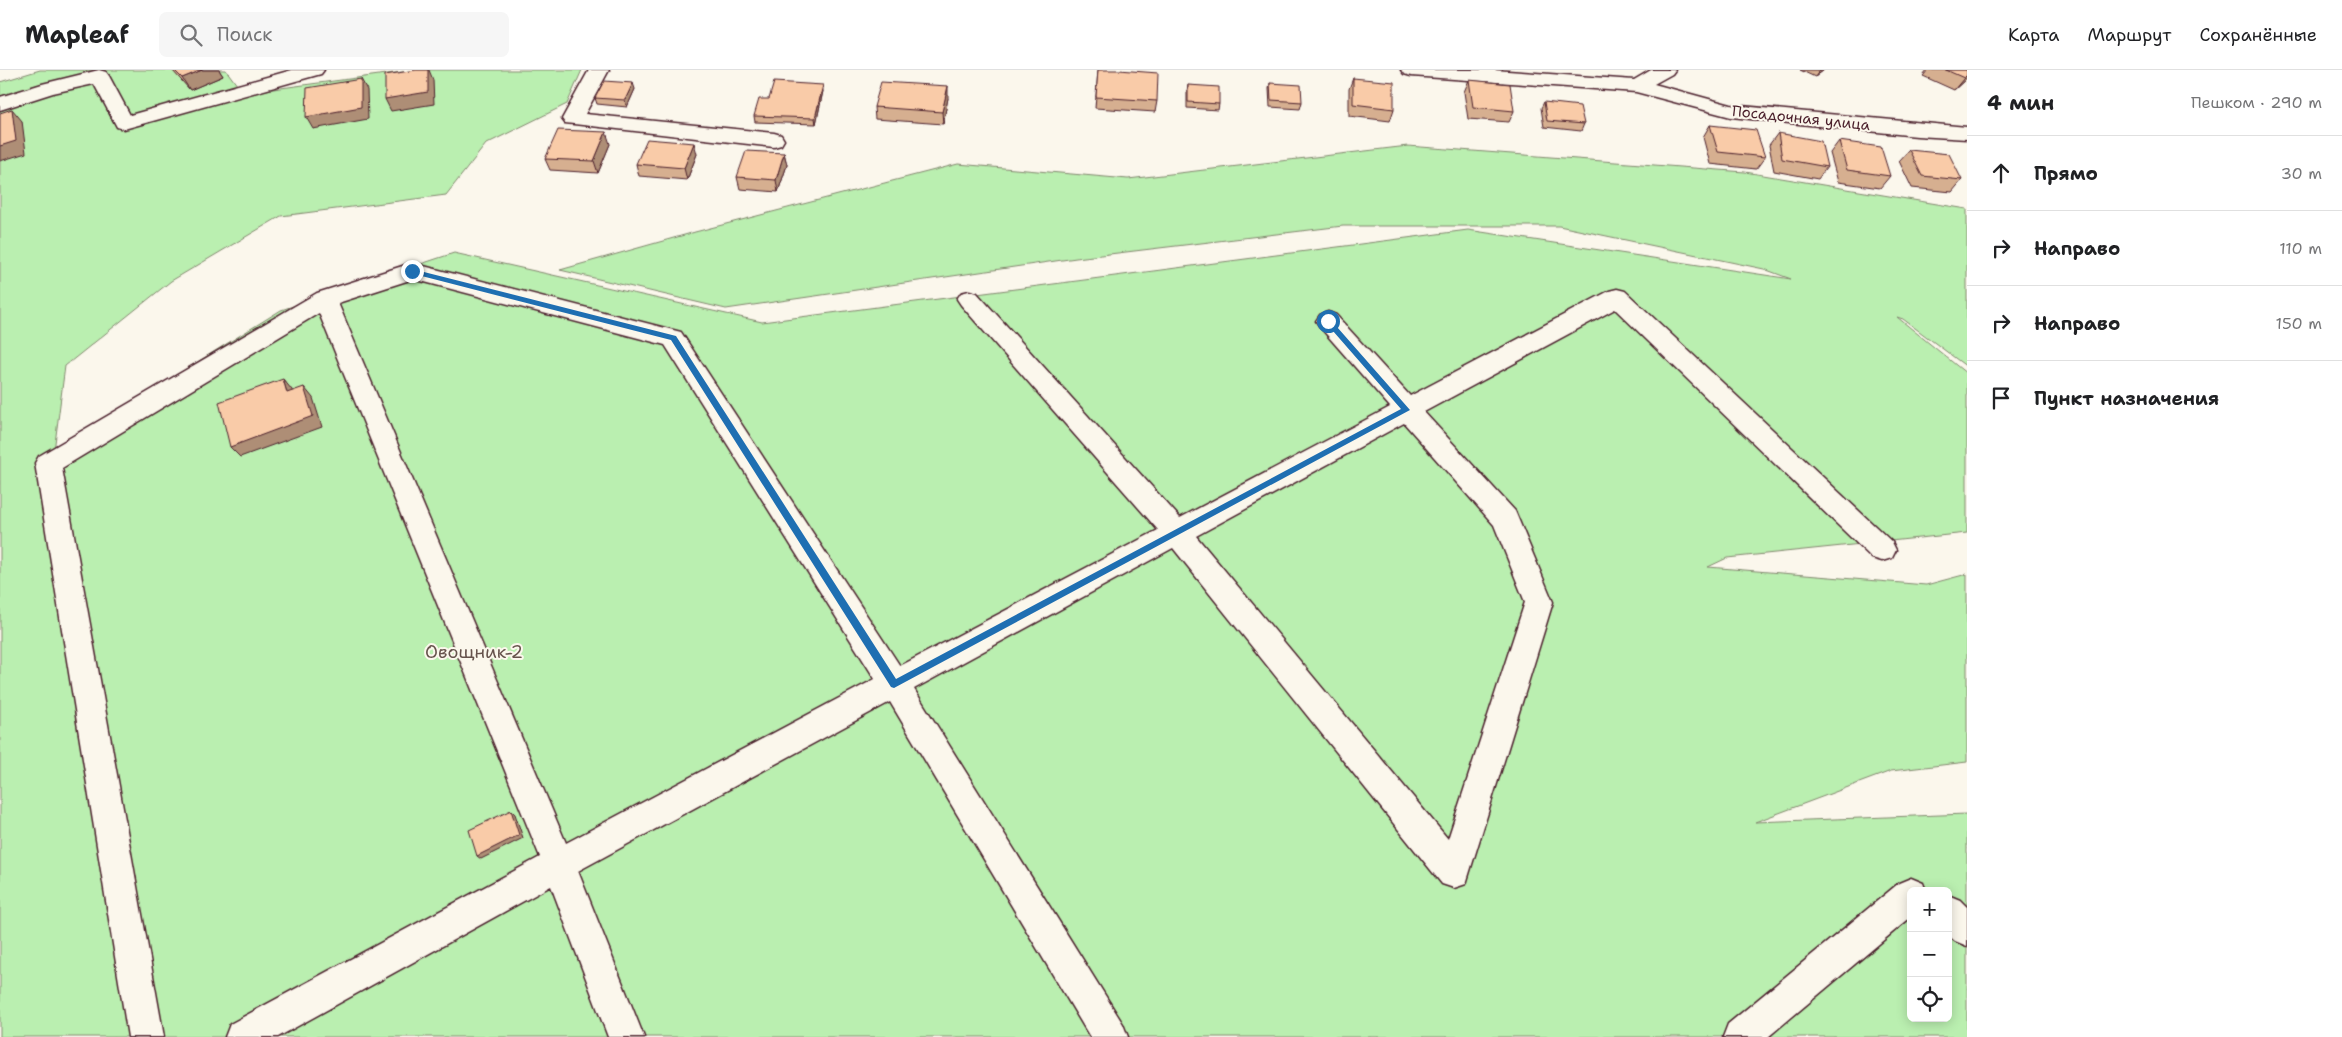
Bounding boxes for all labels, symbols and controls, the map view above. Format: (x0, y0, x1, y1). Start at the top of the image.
search box (159, 12, 509, 57)
text: Mapleaf (25, 19, 129, 51)
icon: search (177, 21, 205, 49)
text: Поиск (217, 22, 272, 47)
text: Карта (2008, 23, 2059, 47)
text: Маршрут (2087, 23, 2171, 47)
text: Сохранённые (2199, 23, 2317, 47)
text: 4 мин (1987, 89, 2054, 117)
text: Пешком · 290 m (2191, 92, 2322, 113)
street label: Посадочная улица (1731, 101, 1872, 135)
icon: ahead (1987, 159, 2015, 187)
text: Прямо (2034, 161, 2098, 186)
text: 30 m (2281, 163, 2322, 184)
icon: right (1987, 234, 2015, 262)
text: Направо (2034, 236, 2120, 261)
text: 110 m (2279, 238, 2322, 259)
route end (401, 260, 424, 283)
icon: right (1987, 309, 2015, 337)
route start (1317, 310, 1340, 333)
text: Направо (2034, 311, 2120, 336)
text: 150 m (2275, 313, 2322, 334)
icon: arrive (1987, 384, 2015, 412)
text: Пункт назначения (2034, 386, 2219, 411)
park label: Овощник-2 (425, 640, 523, 664)
map controls (1907, 887, 1952, 1022)
button: + (1907, 887, 1952, 932)
button: − (1907, 932, 1952, 977)
button: locate (1907, 977, 1952, 1022)

